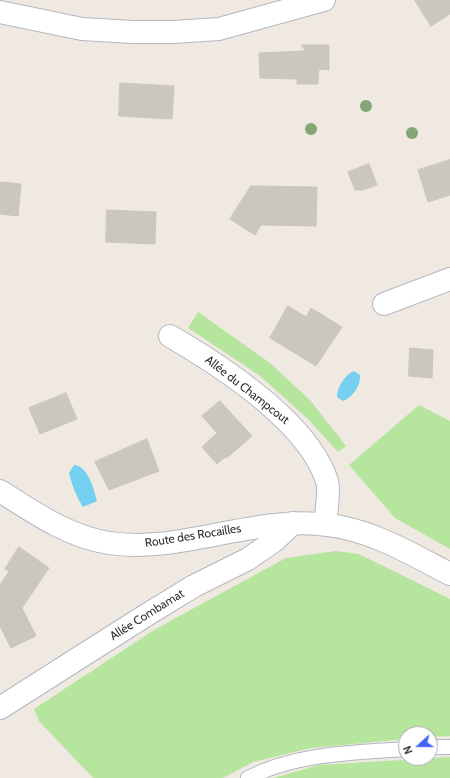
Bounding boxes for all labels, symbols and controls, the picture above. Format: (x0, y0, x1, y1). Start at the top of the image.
street label: Allée du Champcout (202, 353, 292, 427)
street label: Route des Rocailles (144, 521, 242, 551)
street label: Allée Combamat (107, 586, 187, 644)
north arrow (398, 726, 438, 766)
text: N (400, 744, 416, 756)

